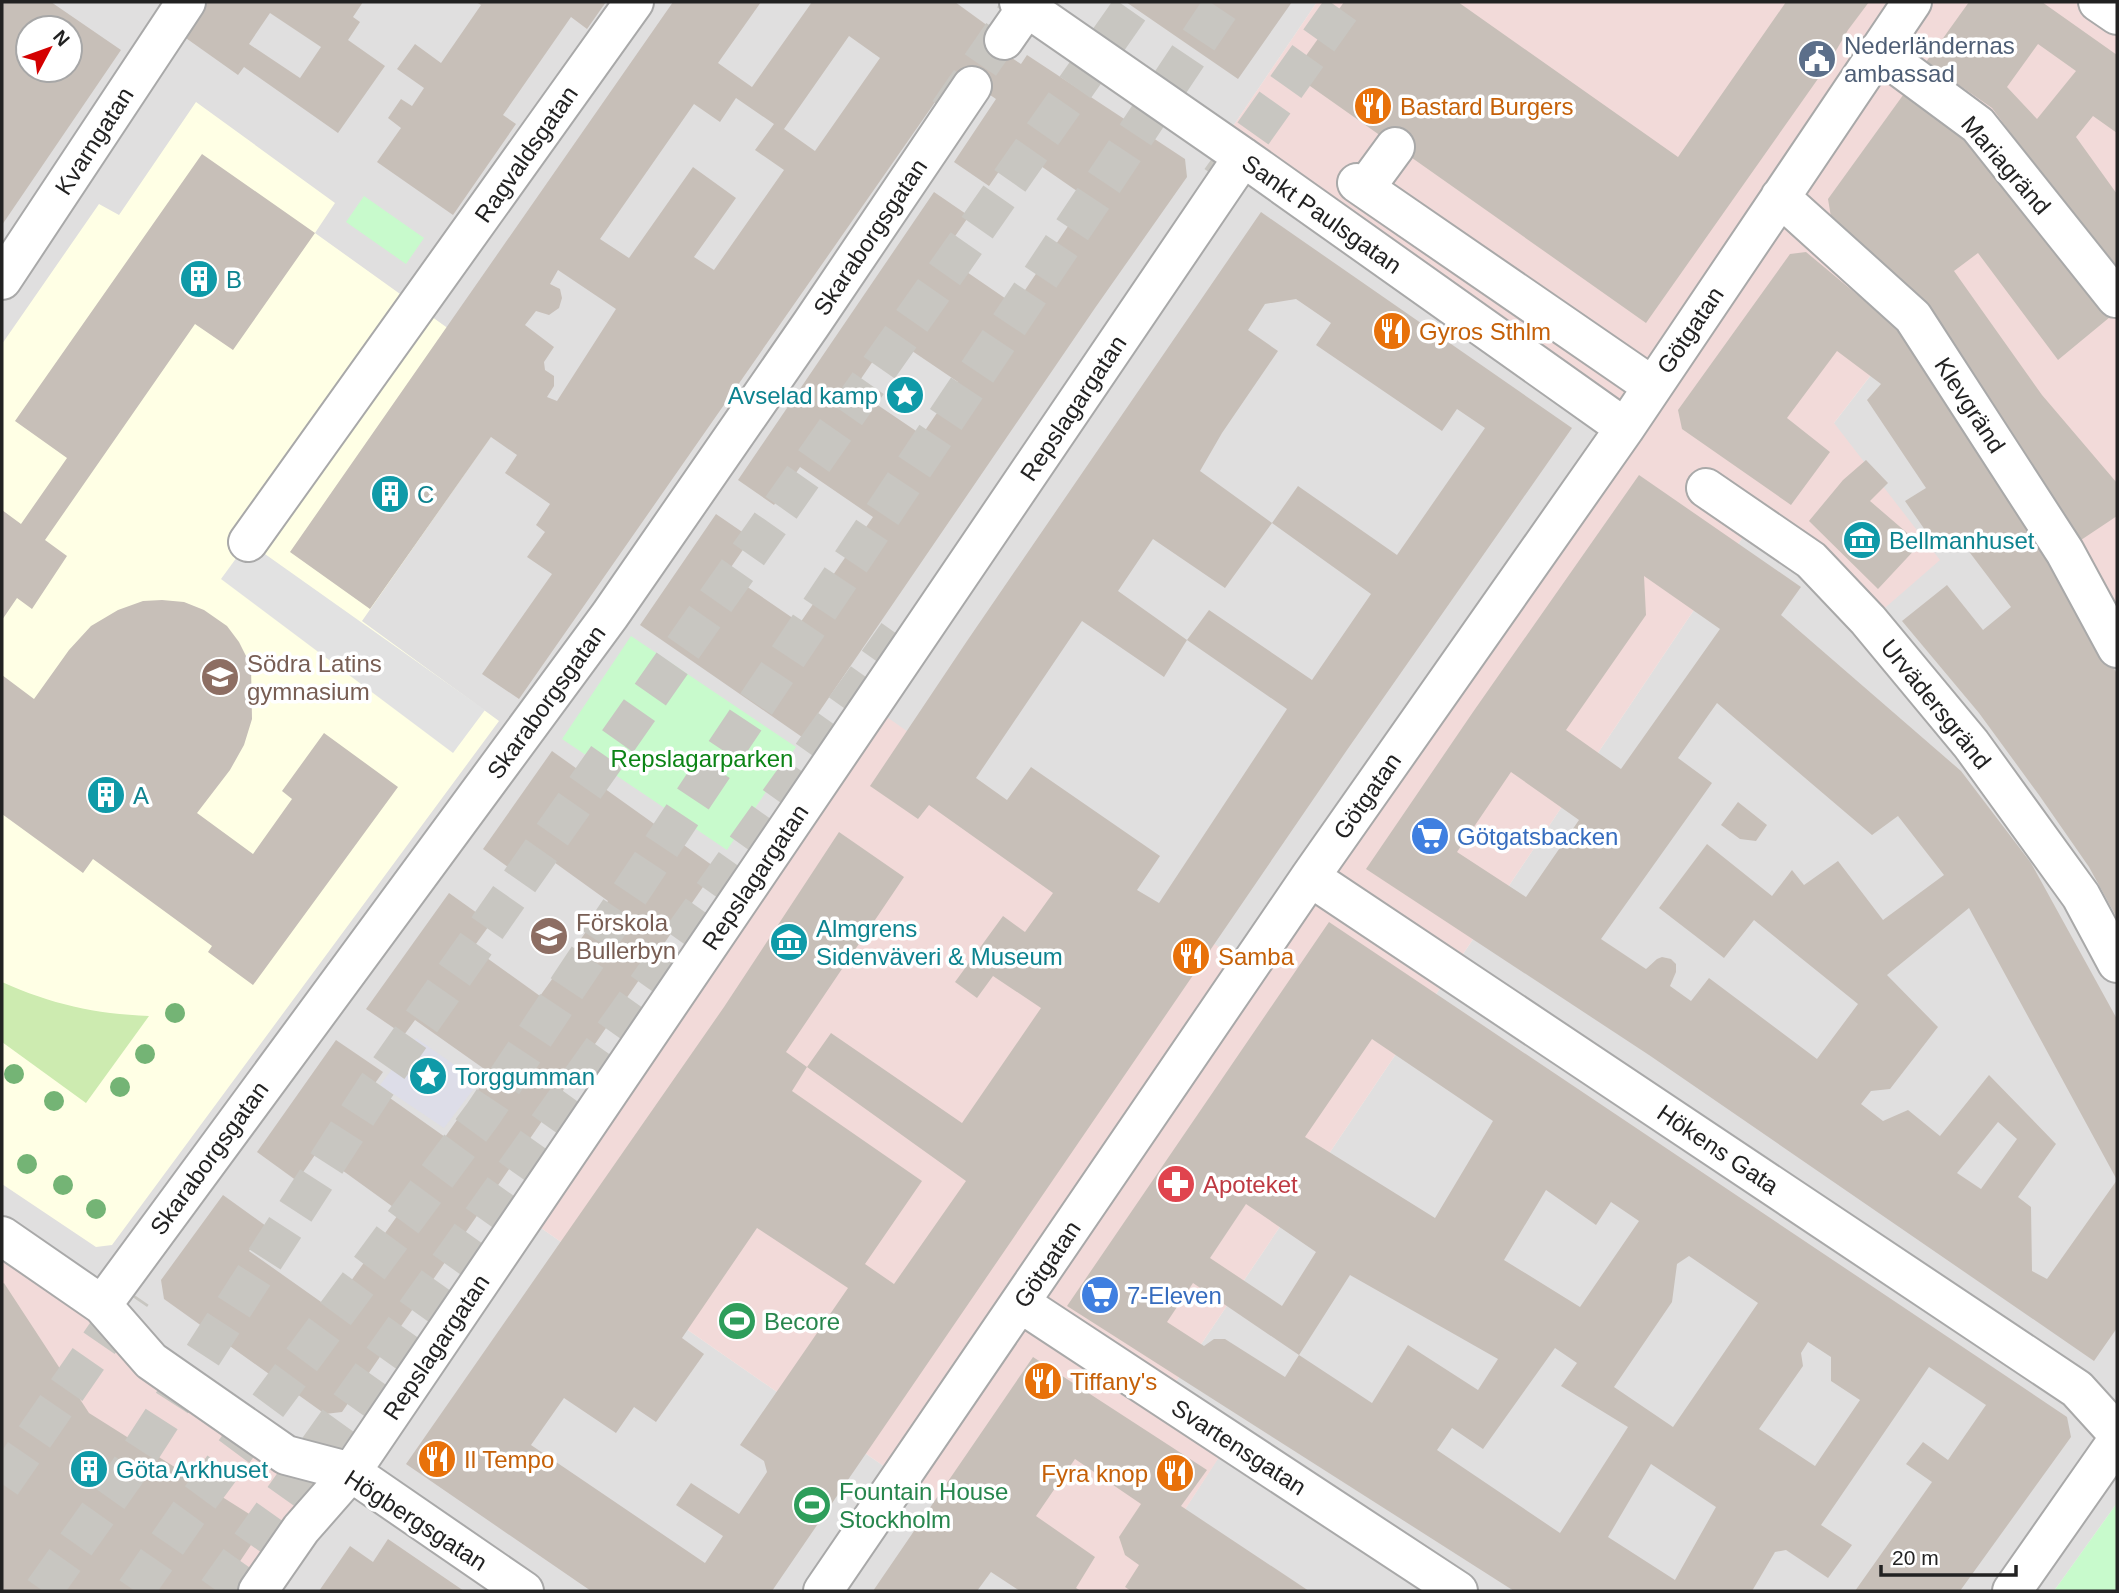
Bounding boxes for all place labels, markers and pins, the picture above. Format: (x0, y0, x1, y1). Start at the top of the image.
place label: Nederländernas ambassad (1844, 32, 2015, 87)
public building icon: Nederländernas ambassad (1796, 38, 1838, 80)
restaurant icon: Bastard Burgers (1352, 85, 1394, 127)
place label: Bastard Burgers (1400, 93, 1573, 120)
building icon: B (178, 258, 220, 300)
place label: B (226, 266, 242, 293)
restaurant icon: Gyros Sthlm (1371, 310, 1413, 352)
place label: Gyros Sthlm (1419, 318, 1551, 345)
place icon: Avselad kamp (884, 374, 926, 416)
place label: Avselad kamp (728, 382, 878, 409)
building icon: C (369, 473, 411, 515)
place label: C (417, 481, 434, 508)
museum icon: Bellmanhuset (1841, 519, 1883, 561)
place label: Bellmanhuset (1889, 527, 2035, 554)
place label: Södra Latins gymnasium (247, 650, 382, 705)
school or university icon: Södra Latins gymnasium (199, 656, 241, 698)
building icon: A (85, 774, 127, 816)
place label: A (133, 782, 149, 809)
supermarket icon: Götgatsbacken (1409, 815, 1451, 857)
place label: Götgatsbacken (1457, 823, 1618, 850)
place label: Förskola Bullerbyn (576, 909, 676, 964)
school or university icon: Förskola Bullerbyn (528, 915, 570, 957)
place label: Almgrens Sidenväveri & Museum (816, 915, 1063, 970)
museum icon: Almgrens Sidenväveri & Museum (768, 921, 810, 963)
restaurant icon: Samba (1170, 935, 1212, 977)
place label: Samba (1218, 943, 1295, 970)
place icon: Torggumman (407, 1055, 449, 1097)
place label: Torggumman (455, 1063, 595, 1090)
pharmacy icon: Apoteket (1155, 1163, 1197, 1205)
place label: Apoteket (1203, 1171, 1298, 1198)
supermarket icon: 7-Eleven (1079, 1274, 1121, 1316)
place label: 7-Eleven (1127, 1282, 1222, 1309)
sports icon: Becore (716, 1300, 758, 1342)
place label: Becore (764, 1308, 840, 1335)
restaurant icon: Tiffany's (1022, 1360, 1064, 1402)
place label: Tiffany's (1070, 1368, 1157, 1395)
restaurant icon: Il Tempo (416, 1438, 458, 1480)
place label: Il Tempo (464, 1446, 554, 1473)
building icon: Göta Arkhuset (68, 1448, 110, 1490)
restaurant icon: Fyra knop (1154, 1452, 1196, 1494)
place label: Göta Arkhuset (116, 1456, 268, 1483)
place label: Fyra knop (1041, 1460, 1148, 1487)
place label: Fountain House Stockholm (839, 1478, 1008, 1533)
sports icon: Fountain House Stockholm (791, 1484, 833, 1526)

